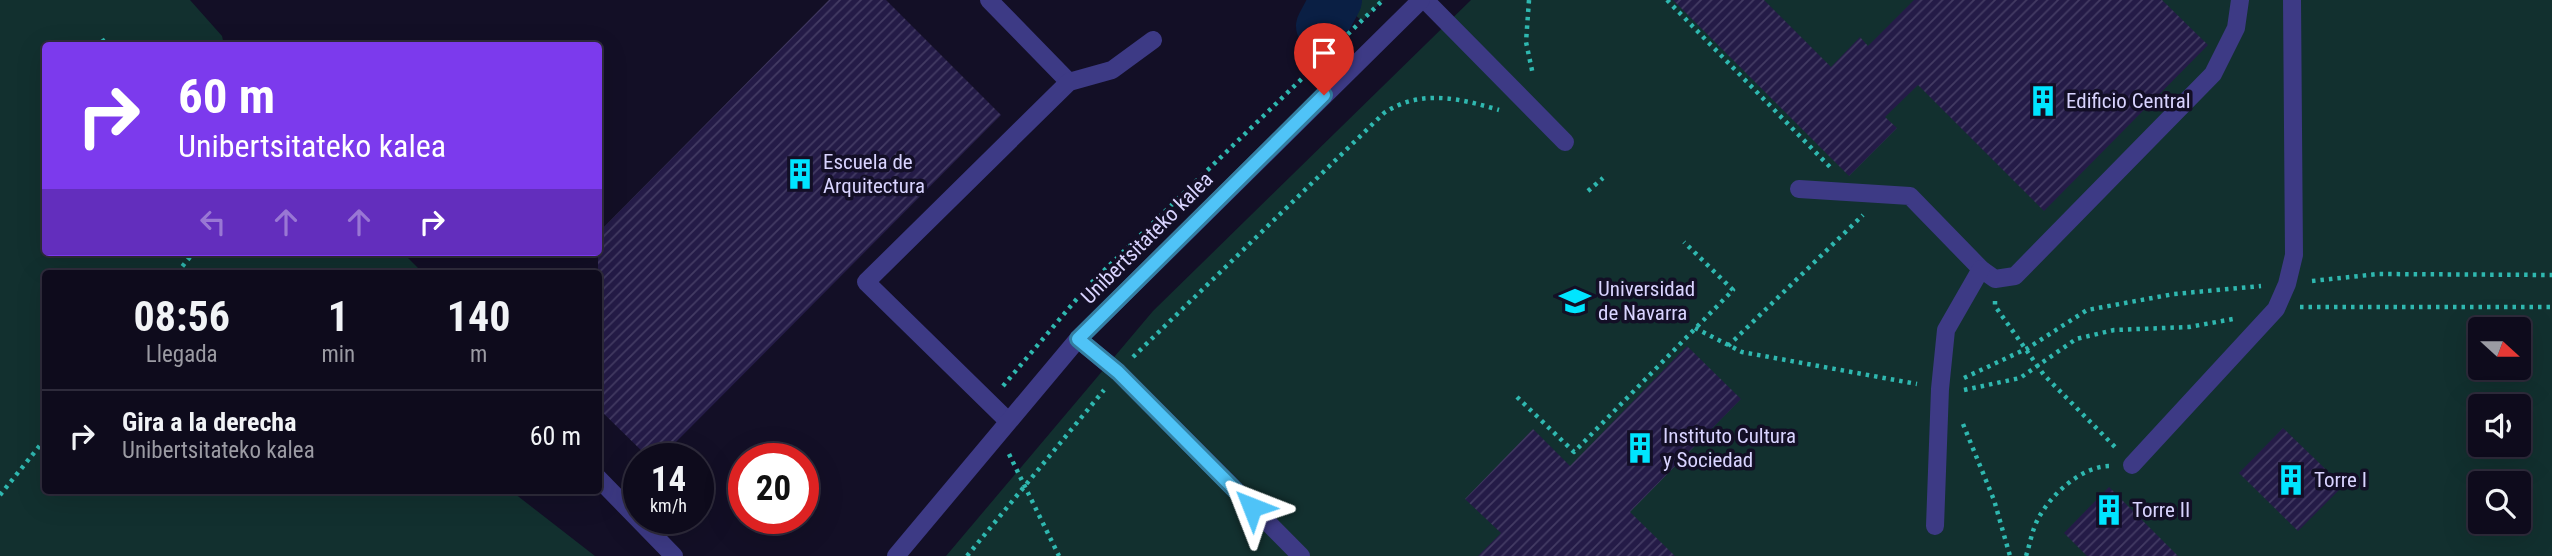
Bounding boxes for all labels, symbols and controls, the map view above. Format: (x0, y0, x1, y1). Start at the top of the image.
pin (1294, 23, 1354, 95)
icon: arrive (1305, 34, 1343, 72)
text: 60 m (178, 68, 275, 125)
icon: right (63, 70, 154, 161)
building icon: Edificio Central (2026, 84, 2060, 118)
place label: Edificio Central (2066, 89, 2191, 113)
text: Unibertsitateko kalea (178, 127, 446, 165)
place label: Escuela de Arquitectura (823, 150, 925, 198)
building icon: Escuela de Arquitectura (783, 157, 817, 191)
street label: Unibertsitateko kalea (1076, 167, 1218, 309)
icon: left (194, 203, 232, 241)
icon: ahead (267, 203, 305, 241)
icon: ahead (340, 203, 378, 241)
icon: right (413, 203, 451, 241)
place label: Universidad de Navarra (1598, 277, 1695, 325)
school or university icon: Universidad de Navarra (1558, 284, 1592, 318)
text: 08:56 (134, 292, 230, 341)
text: 1 (328, 292, 349, 341)
text: 140 (447, 292, 510, 341)
north arrow (2468, 317, 2530, 380)
map controls (2468, 317, 2531, 534)
text: Llegada (146, 341, 218, 368)
text: min (321, 341, 355, 368)
text: m (470, 341, 487, 368)
button: sound (2468, 394, 2531, 457)
text: Gira a la derecha (122, 407, 296, 437)
icon: right (63, 417, 101, 455)
text: 60 m (530, 421, 581, 451)
place label: Instituto Cultura y Sociedad (1663, 424, 1796, 472)
building icon: Instituto Cultura y Sociedad (1623, 431, 1657, 465)
text: Unibertsitateko kalea (122, 437, 315, 464)
speed limit sign: 20 (728, 443, 819, 534)
text: 14 (651, 459, 686, 500)
building icon: Torre I (2274, 463, 2308, 497)
place label: Torre I (2314, 468, 2367, 492)
position arrow (1215, 470, 1289, 544)
button: search (2468, 471, 2531, 534)
building icon: Torre II (2092, 493, 2126, 527)
text: km/h (650, 495, 687, 516)
place label: Torre II (2132, 498, 2190, 522)

